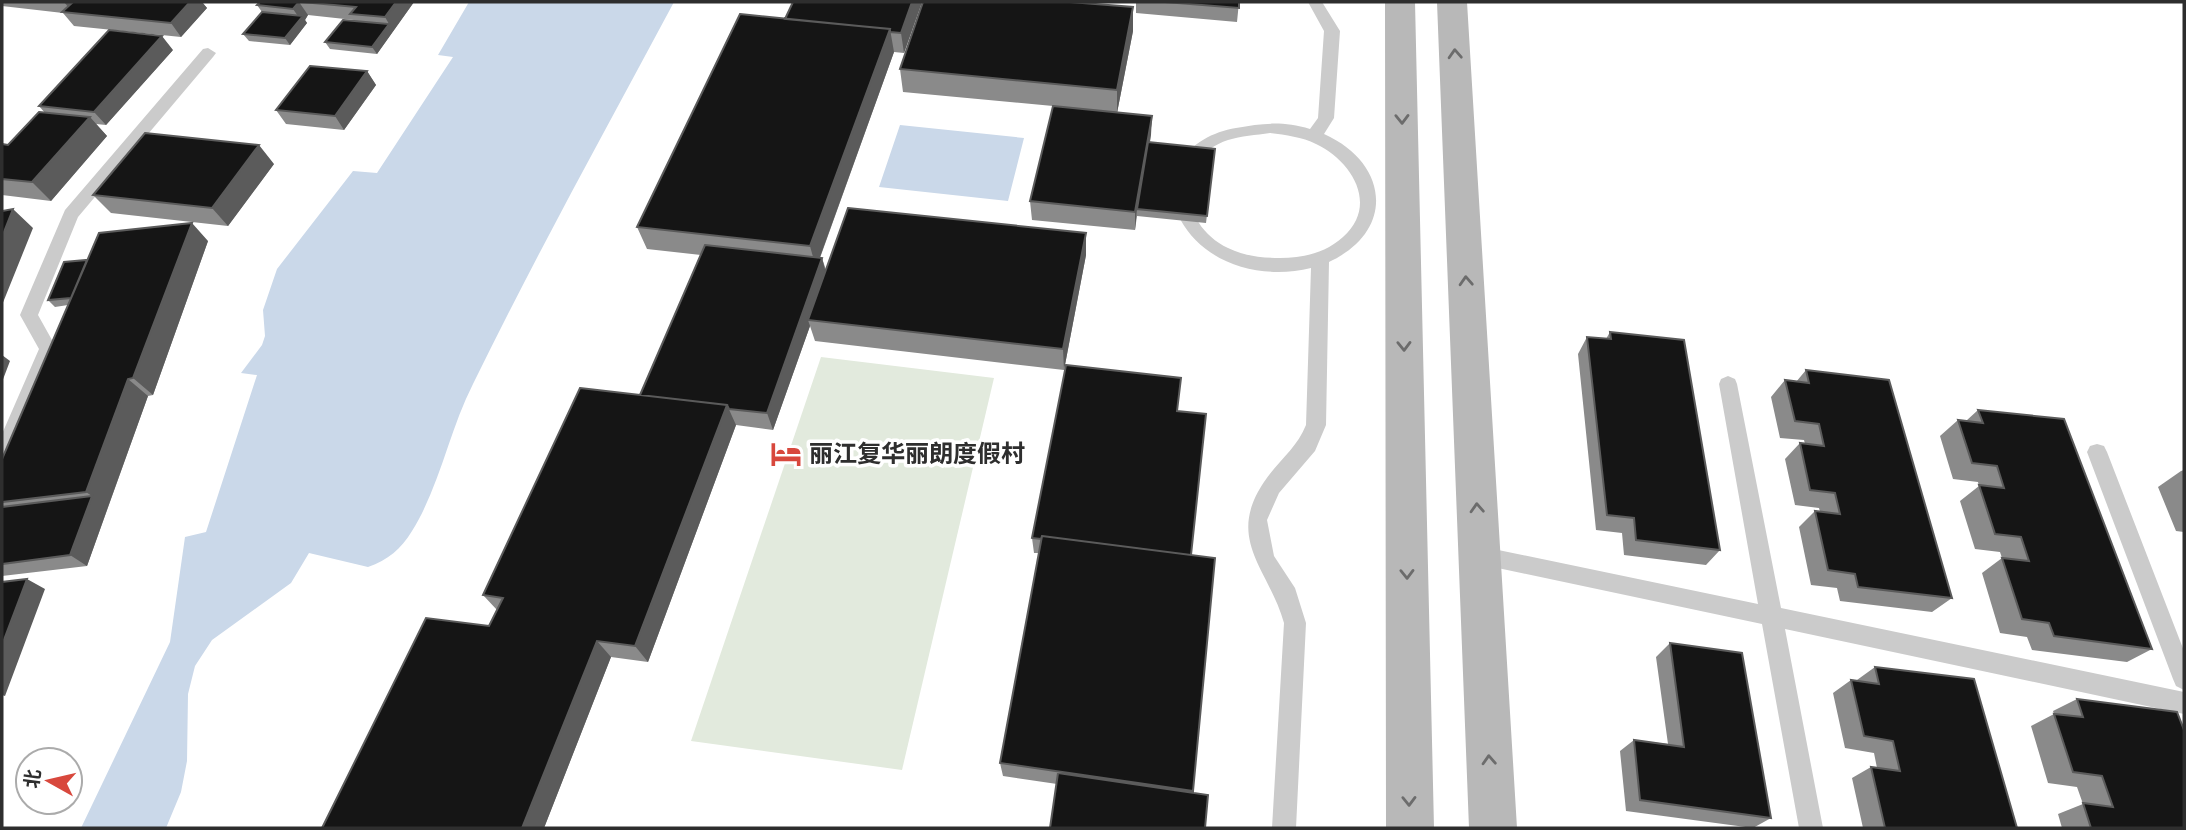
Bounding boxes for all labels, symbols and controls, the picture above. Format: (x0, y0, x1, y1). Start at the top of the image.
one-way arrow (1448, 48, 1463, 59)
one-way arrow (1394, 114, 1410, 125)
one-way arrow (1459, 275, 1474, 286)
one-way arrow (1396, 342, 1412, 352)
hotel icon: 丽江复华丽朗度假村 (769, 437, 803, 471)
place label: 丽江复华丽朗度假村 (809, 440, 1025, 468)
one-way arrow (1470, 503, 1485, 514)
one-way arrow (1399, 569, 1415, 580)
north arrow (14, 746, 84, 816)
one-way arrow (1482, 754, 1497, 765)
text: 北 (20, 768, 45, 790)
one-way arrow (1402, 796, 1417, 807)

